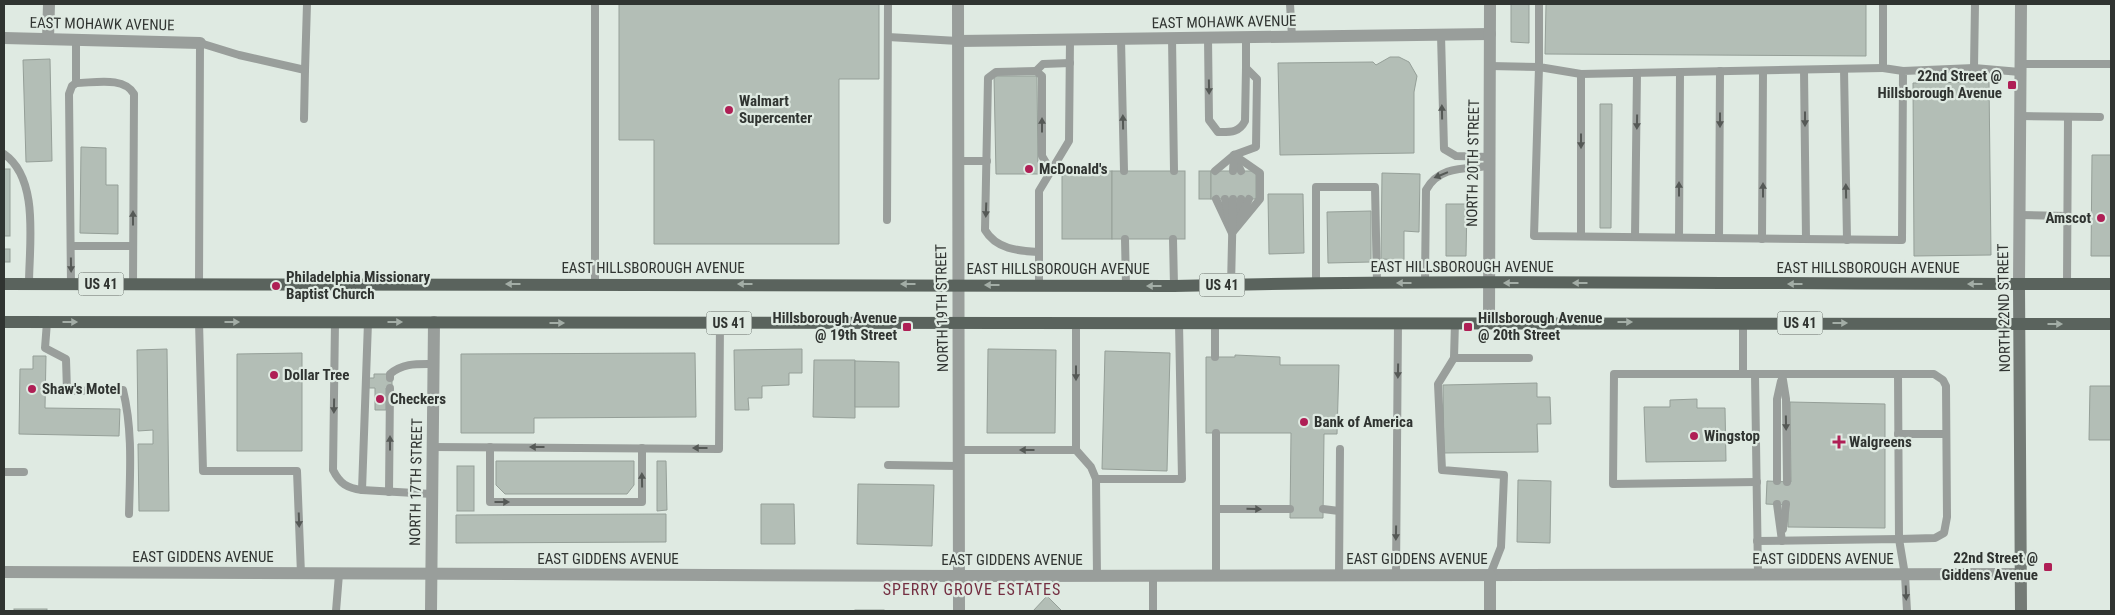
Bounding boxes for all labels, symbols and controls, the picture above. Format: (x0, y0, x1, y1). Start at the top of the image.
street label: EAST MOHAWK AVENUE (1151, 12, 1297, 32)
street label: EAST MOHAWK AVENUE (29, 14, 175, 34)
place label: 22nd Street @ Hillsborough Avenue (1877, 67, 2002, 102)
one-way arrow (1205, 79, 1213, 95)
marker: 22nd Street @ Hillsborough Avenue (2006, 79, 2018, 91)
place label: Walmart Supercenter (739, 92, 812, 127)
street label: NORTH 20TH STREET (1463, 99, 1483, 227)
marker: Walmart Supercenter (723, 104, 735, 116)
one-way arrow (1438, 104, 1446, 120)
one-way arrow (1801, 111, 1809, 127)
one-way arrow (1716, 112, 1724, 128)
one-way arrow (1119, 114, 1127, 130)
one-way arrow (1633, 114, 1641, 130)
one-way arrow (1038, 117, 1046, 133)
one-way arrow (1577, 133, 1585, 149)
place label: McDonald's (1039, 160, 1108, 178)
marker: McDonald's (1023, 163, 1035, 175)
one-way arrow (1434, 171, 1448, 179)
one-way arrow (1675, 180, 1683, 196)
one-way arrow (1759, 182, 1767, 198)
one-way arrow (1842, 183, 1850, 199)
one-way arrow (982, 202, 990, 218)
one-way arrow (129, 209, 137, 225)
place label: Amscot (2045, 209, 2091, 227)
marker: Amscot (2095, 212, 2107, 224)
street label: NORTH 22ND STREET (1994, 243, 2014, 373)
street label: NORTH 19TH STREET (932, 244, 952, 372)
one-way arrow (67, 257, 75, 273)
street label: EAST HILLSBOROUGH AVENUE (1370, 258, 1554, 276)
street label: EAST HILLSBOROUGH AVENUE (561, 259, 745, 277)
street label: EAST HILLSBOROUGH AVENUE (1776, 259, 1960, 277)
street label: EAST HILLSBOROUGH AVENUE (966, 260, 1150, 278)
place label: Philadelphia Missionary Baptist Church (286, 268, 431, 303)
road number: US 41 (78, 272, 124, 296)
road number: US 41 (1200, 274, 1244, 296)
one-way arrow (1396, 279, 1412, 287)
one-way arrow (1502, 279, 1518, 287)
one-way arrow (1572, 279, 1588, 287)
marker: Philadelphia Missionary Baptist Church (270, 280, 282, 292)
one-way arrow (505, 280, 521, 288)
one-way arrow (737, 280, 753, 288)
one-way arrow (900, 280, 916, 288)
one-way arrow (1787, 280, 1803, 288)
one-way arrow (1967, 280, 1983, 288)
one-way arrow (984, 281, 1000, 289)
one-way arrow (1146, 282, 1162, 290)
place label: Hillsborough Avenue @ 19th Street (772, 309, 897, 344)
place label: Hillsborough Avenue @ 20th Street (1478, 309, 1603, 344)
road number: US 41 (706, 312, 752, 334)
road number: US 41 (1778, 312, 1822, 334)
one-way arrow (62, 318, 78, 326)
one-way arrow (225, 318, 241, 326)
one-way arrow (387, 318, 403, 326)
one-way arrow (1618, 318, 1634, 326)
one-way arrow (550, 319, 566, 327)
one-way arrow (1833, 319, 1849, 327)
one-way arrow (2048, 320, 2064, 328)
marker: Hillsborough Avenue @ 19th Street (901, 321, 913, 333)
marker: Hillsborough Avenue @ 20th Street (1462, 321, 1474, 333)
one-way arrow (1394, 363, 1402, 379)
one-way arrow (1072, 365, 1080, 381)
place label: Dollar Tree (284, 366, 349, 384)
marker: Dollar Tree (268, 369, 280, 381)
place label: Shaw's Motel (42, 380, 120, 398)
marker: Shaw's Motel (26, 383, 38, 395)
place label: Checkers (390, 390, 446, 408)
marker: Checkers (374, 393, 386, 405)
one-way arrow (330, 398, 338, 414)
place label: Bank of America (1314, 413, 1413, 431)
one-way arrow (1782, 415, 1790, 431)
marker: Bank of America (1298, 416, 1310, 428)
street label: NORTH 17TH STREET (406, 418, 426, 546)
place label: Wingstop (1704, 427, 1760, 445)
marker: Wingstop (1688, 430, 1700, 442)
place label: Walgreens (1849, 433, 1912, 451)
one-way arrow (386, 435, 394, 451)
marker: Walgreens (1833, 436, 1845, 448)
one-way arrow (529, 443, 545, 451)
one-way arrow (691, 444, 707, 452)
one-way arrow (1019, 446, 1035, 454)
one-way arrow (638, 471, 646, 487)
one-way arrow (494, 498, 510, 506)
one-way arrow (1246, 505, 1262, 513)
one-way arrow (295, 512, 303, 528)
one-way arrow (1392, 525, 1400, 541)
street label: EAST GIDDENS AVENUE (132, 548, 274, 566)
place label: 22nd Street @ Giddens Avenue (1941, 549, 2038, 584)
street label: EAST GIDDENS AVENUE (537, 550, 679, 568)
street label: EAST GIDDENS AVENUE (1346, 550, 1488, 568)
street label: EAST GIDDENS AVENUE (1752, 550, 1894, 568)
street label: EAST GIDDENS AVENUE (941, 551, 1083, 569)
marker: 22nd Street @ Giddens Avenue (2042, 561, 2054, 573)
district label: SPERRY GROVE ESTATES (883, 580, 1061, 599)
one-way arrow (1902, 585, 1910, 601)

